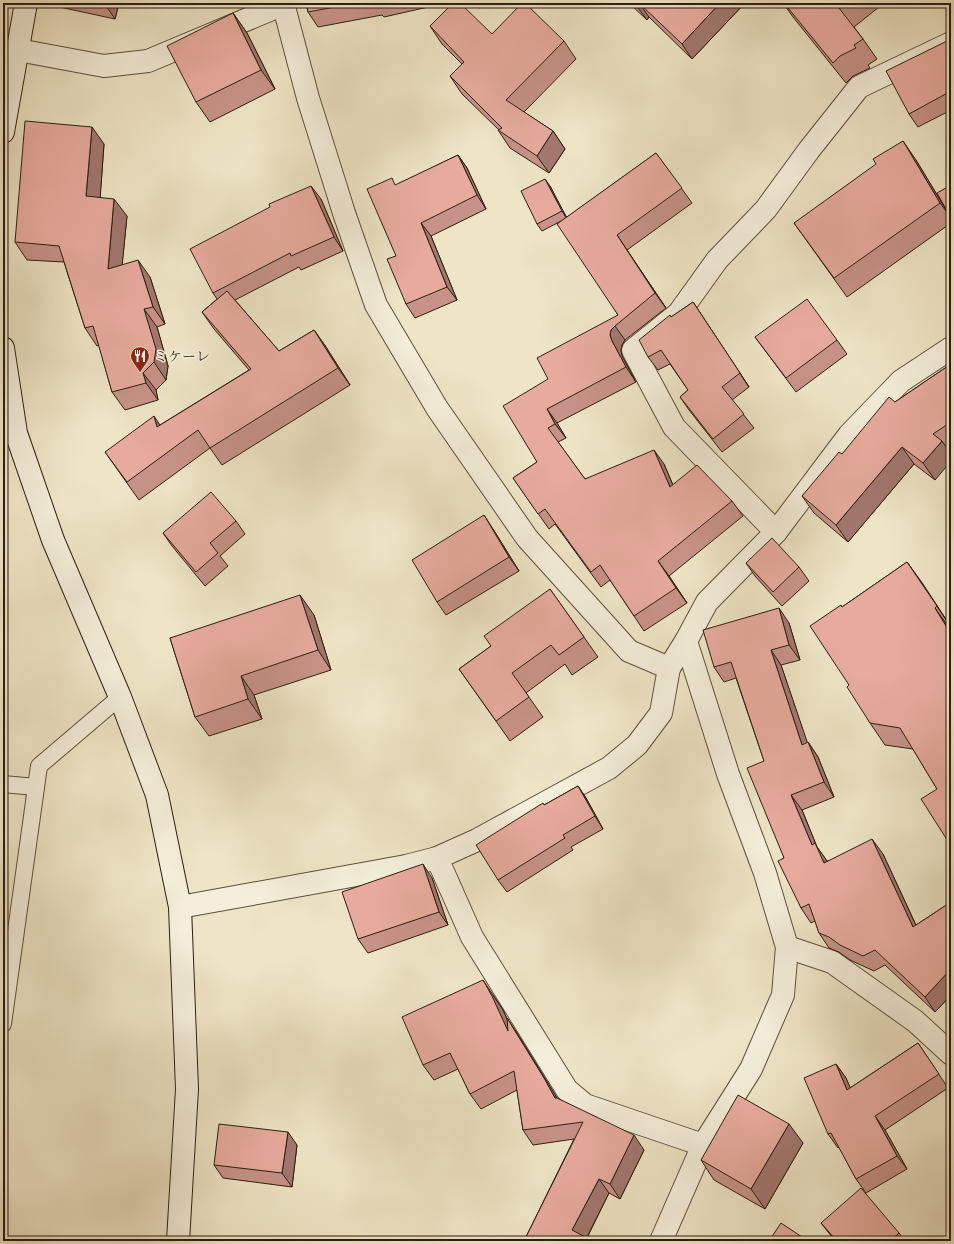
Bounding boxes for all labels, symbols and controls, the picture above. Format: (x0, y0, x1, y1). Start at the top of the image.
restaurant icon: ミケーレ (129, 345, 151, 373)
place label: ミケーレ (154, 350, 210, 364)

